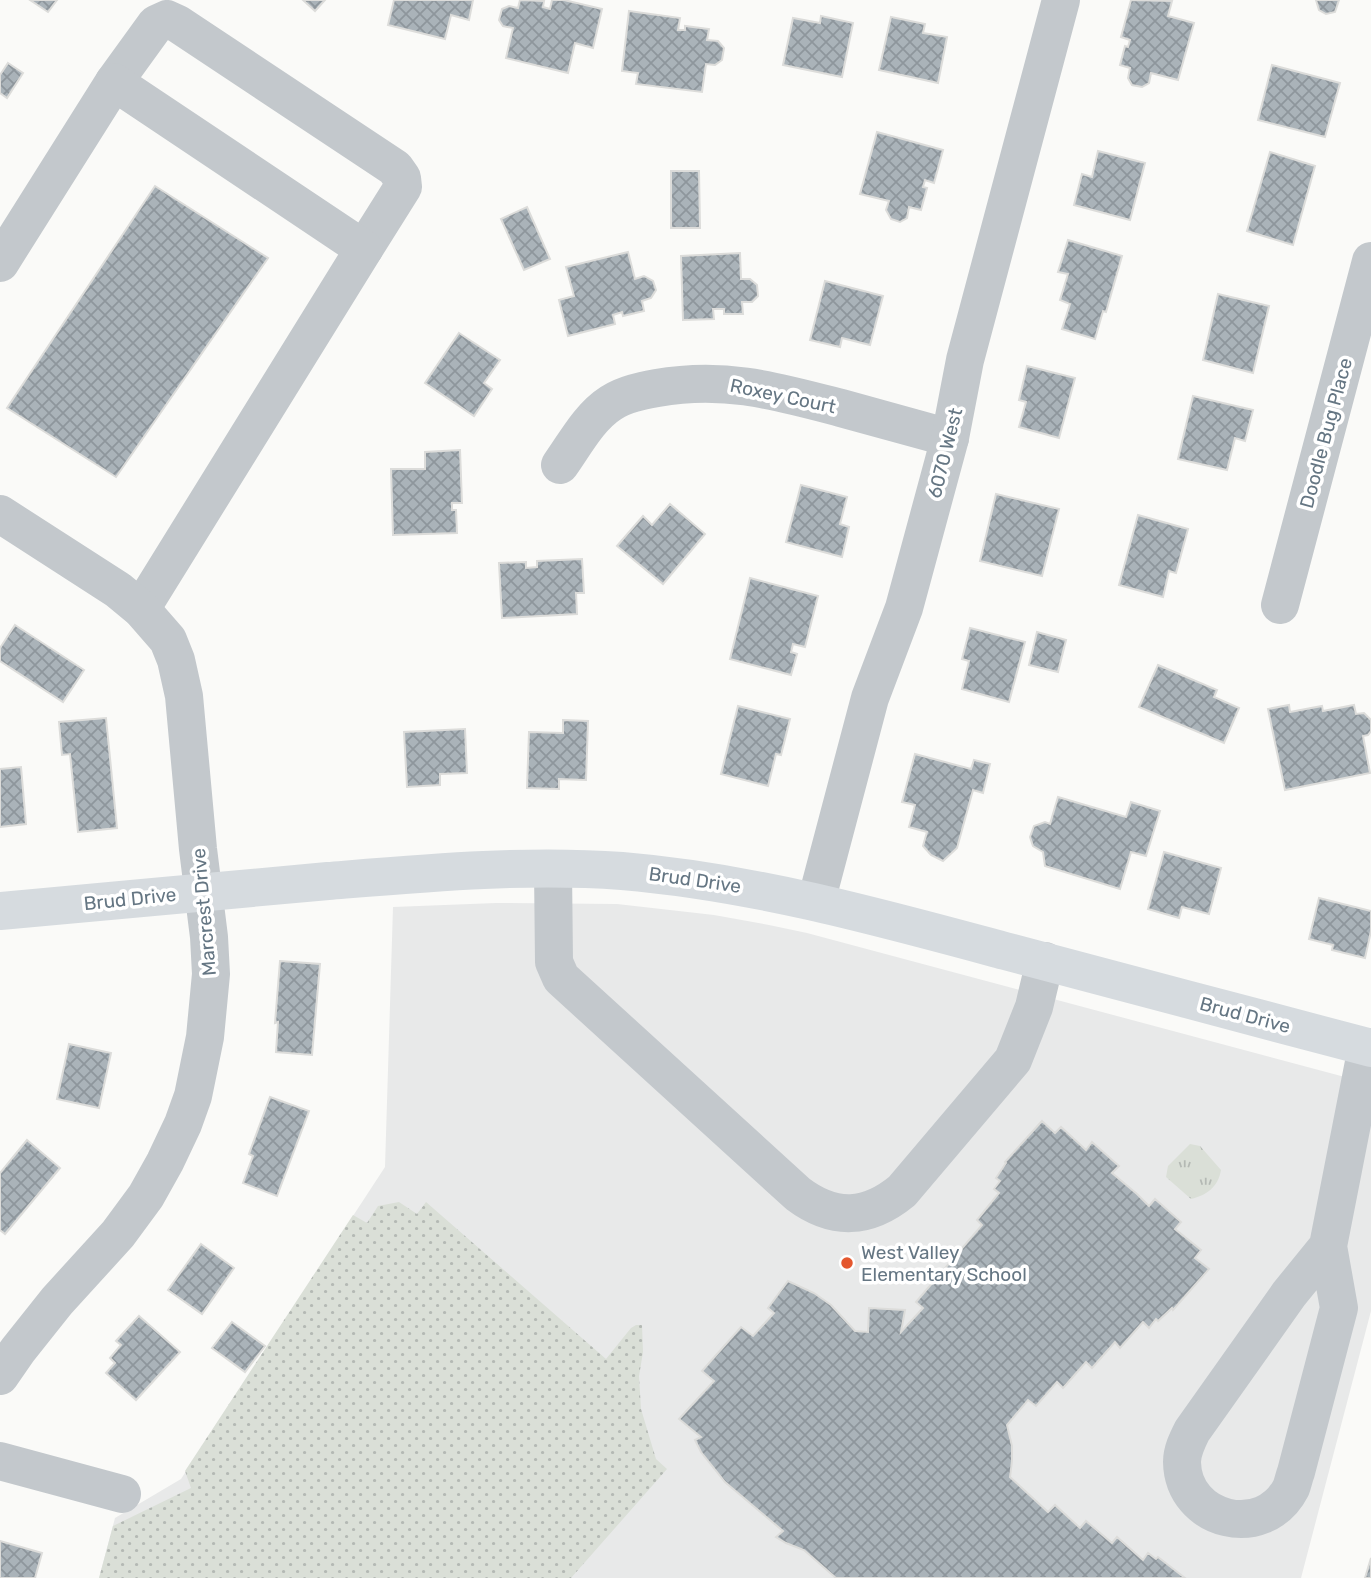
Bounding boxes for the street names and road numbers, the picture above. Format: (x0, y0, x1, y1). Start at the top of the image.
street label: Doodle Bug Place (1295, 355, 1357, 511)
street label: Roxey Court (728, 374, 839, 419)
street label: 6070 West (923, 405, 967, 501)
street label: Marcrest Drive (187, 847, 221, 977)
street label: Brud Drive (647, 862, 743, 898)
street label: Brud Drive (83, 883, 177, 915)
street label: Brud Drive (1197, 992, 1293, 1038)

